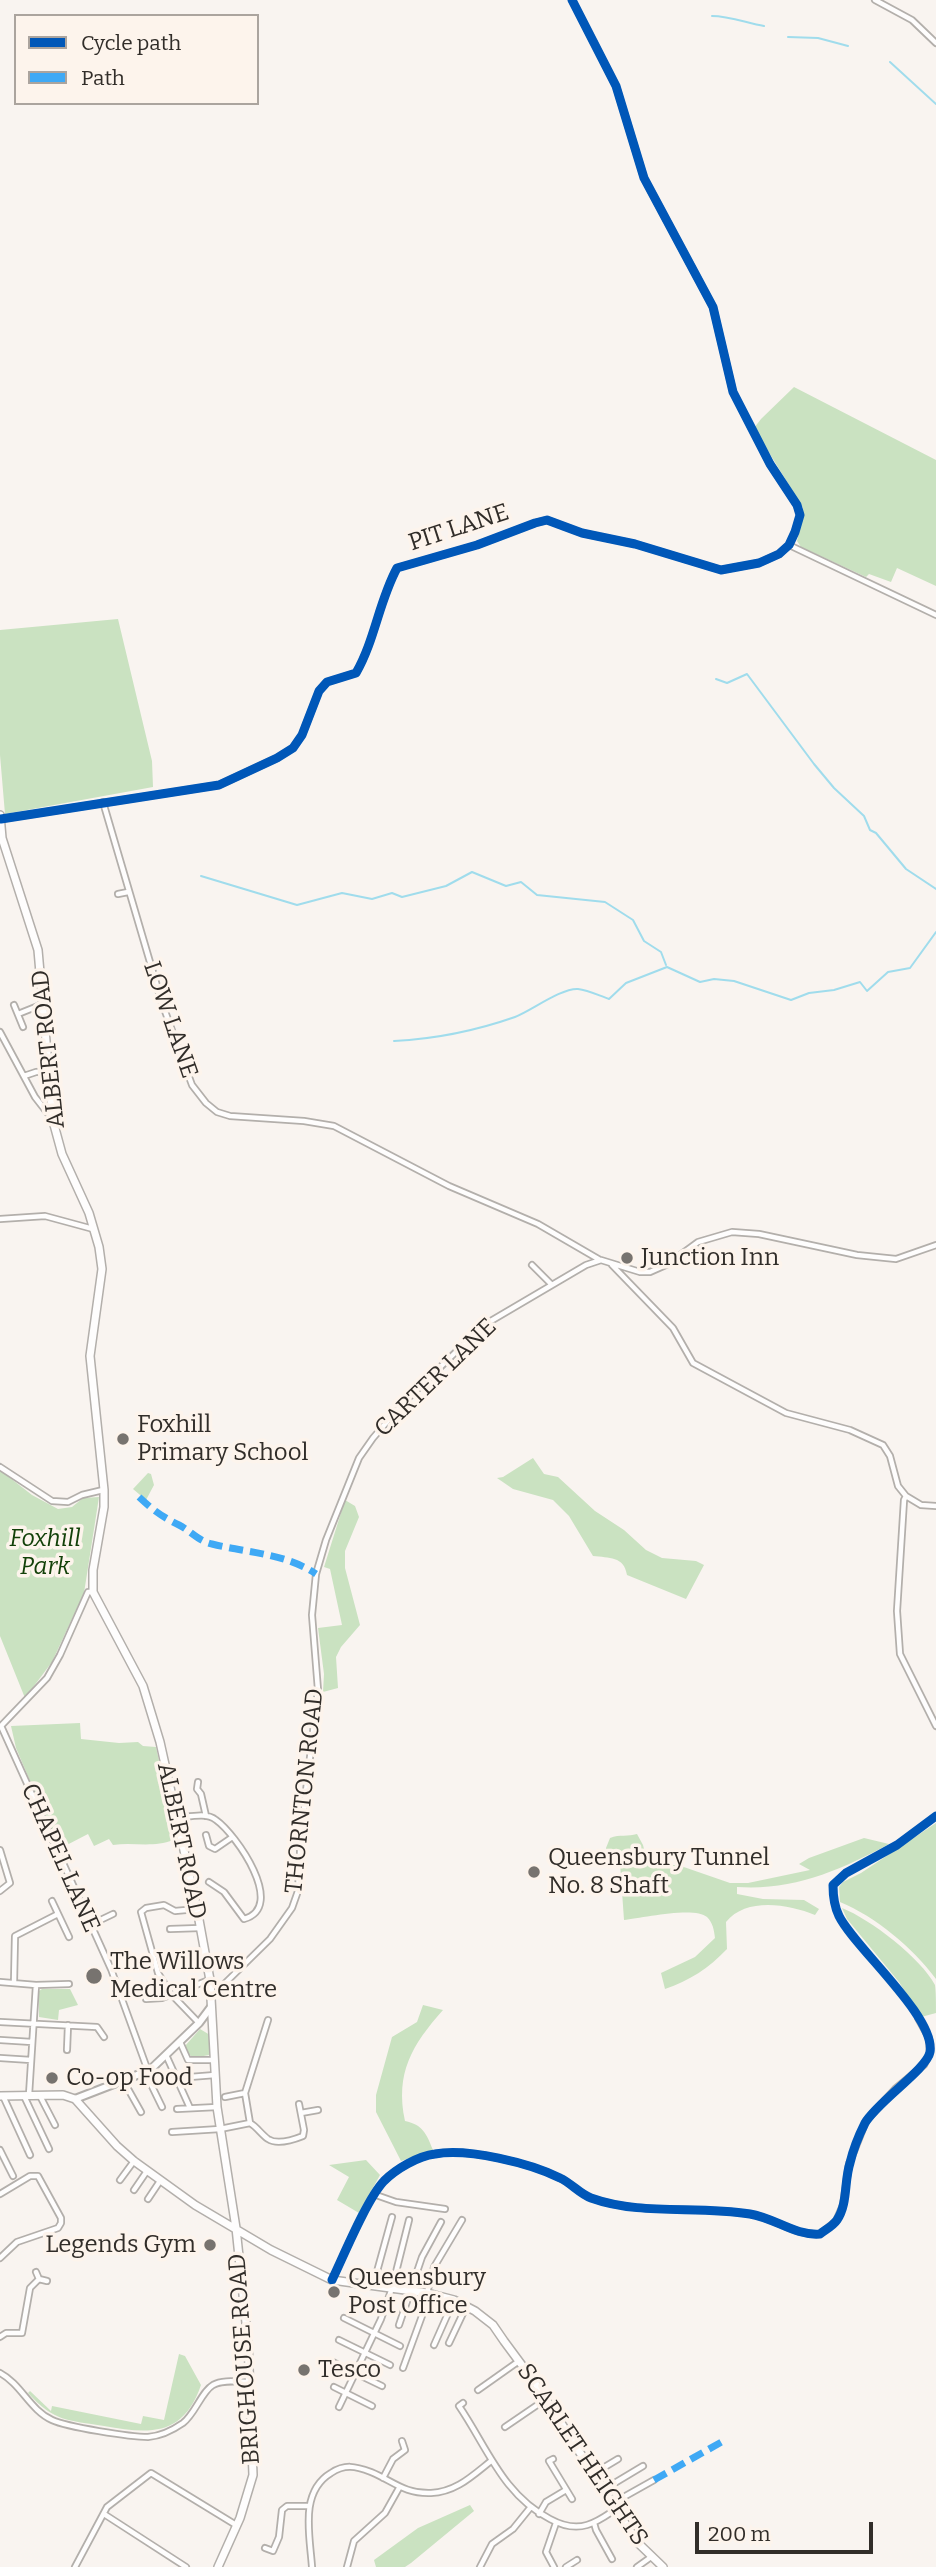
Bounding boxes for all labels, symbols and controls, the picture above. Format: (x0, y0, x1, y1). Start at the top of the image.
legend (14, 14, 259, 105)
text: Cycle path (81, 30, 181, 56)
text: Path (81, 65, 125, 91)
street label: PIT LANE (405, 498, 513, 558)
street label: LOW LANE (137, 958, 203, 1082)
street label: ALBERT ROAD (26, 968, 72, 1130)
place label: Junction Inn (641, 1244, 779, 1272)
marker: Junction Inn (619, 1250, 635, 1266)
street label: CARTER LANE (369, 1313, 503, 1443)
place label: Foxhill Primary School (137, 1411, 308, 1467)
marker: Foxhill Primary School (115, 1431, 131, 1447)
park label: Foxhill Park (9, 1525, 81, 1581)
street label: THORNTON ROAD (280, 1687, 330, 1895)
street label: ALBERT ROAD (150, 1760, 212, 1922)
street label: CHAPEL LANE (14, 1779, 106, 1937)
place label: Queensbury Tunnel No. 8 Shaft (548, 1844, 770, 1900)
marker: Queensbury Tunnel No. 8 Shaft (526, 1864, 542, 1880)
place label: The Willows Medical Centre (110, 1948, 277, 2004)
marker: The Willows Medical Centre (84, 1966, 104, 1986)
place label: Co-op Food (66, 2064, 193, 2092)
marker: Co-op Food (44, 2070, 60, 2086)
place label: Legends Gym (45, 2231, 196, 2259)
marker: Legends Gym (202, 2237, 218, 2253)
street label: BRIGHOUSE ROAD (223, 2252, 267, 2466)
place label: Queensbury Post Office (348, 2264, 486, 2320)
marker: Queensbury Post Office (326, 2284, 342, 2300)
place label: Tesco (318, 2356, 381, 2384)
street label: SCARLET HEIGHTS (510, 2358, 654, 2552)
marker: Tesco (296, 2362, 312, 2378)
scale bar (698, 2508, 876, 2552)
text: 200 m (708, 2521, 771, 2547)

